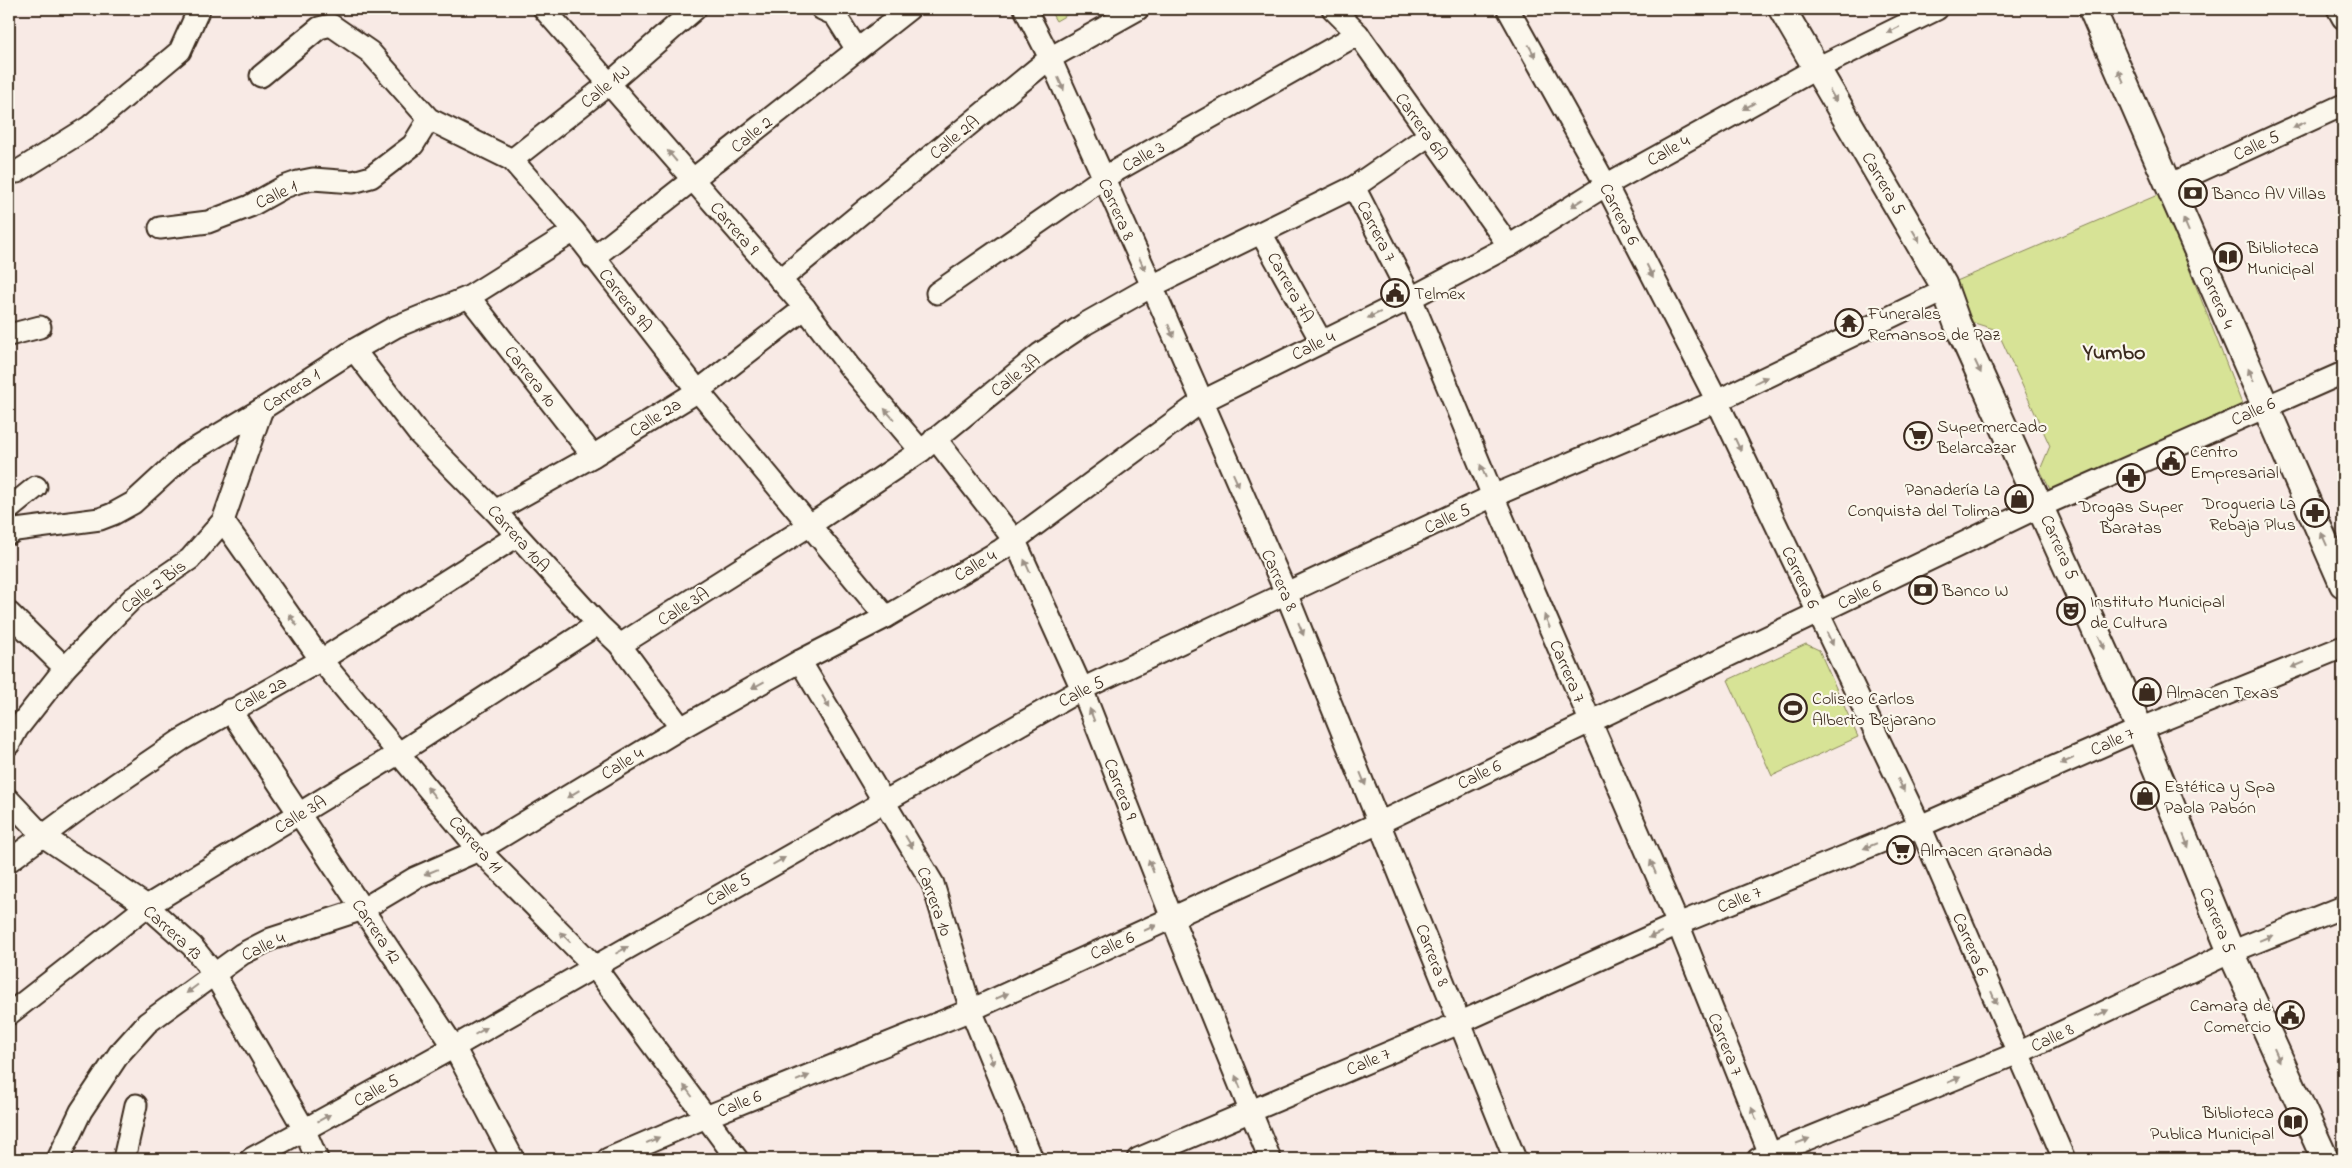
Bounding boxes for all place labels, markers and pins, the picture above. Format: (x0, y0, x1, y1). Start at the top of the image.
bank icon: Banco AV Villas (2178, 178, 2208, 208)
place label: Banco AV Villas (2211, 182, 2326, 208)
place label: Biblioteca Municipal (2246, 236, 2319, 283)
library icon: Biblioteca Municipal (2213, 242, 2243, 272)
public building icon: Telmex (1380, 278, 1410, 308)
place label: Telmex (1414, 282, 1466, 308)
place label: Funerales Remansos de Paz (1867, 302, 2001, 349)
temple icon: Funerales Remansos de Paz (1834, 308, 1864, 338)
place label: Supermercado Belarcazar (1936, 415, 2047, 462)
supermarket icon: Supermercado Belarcazar (1903, 421, 1933, 451)
place label: Centro Empresarial (2190, 440, 2279, 487)
public building icon: Centro Empresarial (2156, 446, 2186, 476)
pharmacy icon: Drogas Super Baratas (2116, 463, 2146, 493)
place label: Panadería La Conquista del Tolima (1847, 478, 2000, 525)
shop icon: Panadería La Conquista del Tolima (2004, 484, 2034, 514)
place label: Drogueria La Rebaja Plus (2201, 492, 2296, 539)
place label: Drogas Super Baratas (2078, 495, 2184, 542)
pharmacy icon: Drogueria La Rebaja Plus (2300, 498, 2330, 528)
bank icon: Banco W (1908, 575, 1938, 605)
place label: Banco W (1941, 579, 2009, 605)
place label: Instituto Municipal de Cultura (2090, 590, 2225, 637)
theatre icon: Instituto Municipal de Cultura (2056, 596, 2086, 626)
shop icon: Almacen Texas (2132, 677, 2162, 707)
place label: Almacen Texas (2166, 681, 2279, 707)
place label: Coliseo Carlos Alberto Bejarano (1812, 687, 1936, 734)
sports icon: Coliseo Carlos Alberto Bejarano (1778, 693, 1808, 723)
place label: Estética y Spa Paola Pabón (2164, 775, 2275, 822)
shop icon: Estética y Spa Paola Pabón (2130, 781, 2160, 811)
supermarket icon: Almacen Granada (1886, 835, 1916, 865)
place label: Almacen Granada (1920, 839, 2052, 865)
place label: Camara de Comercio (2190, 994, 2272, 1041)
public building icon: Camara de Comercio (2275, 1000, 2305, 1030)
place label: Biblioteca Publica Municipal (2150, 1101, 2274, 1148)
library icon: Biblioteca Publica Municipal (2278, 1107, 2308, 1137)

